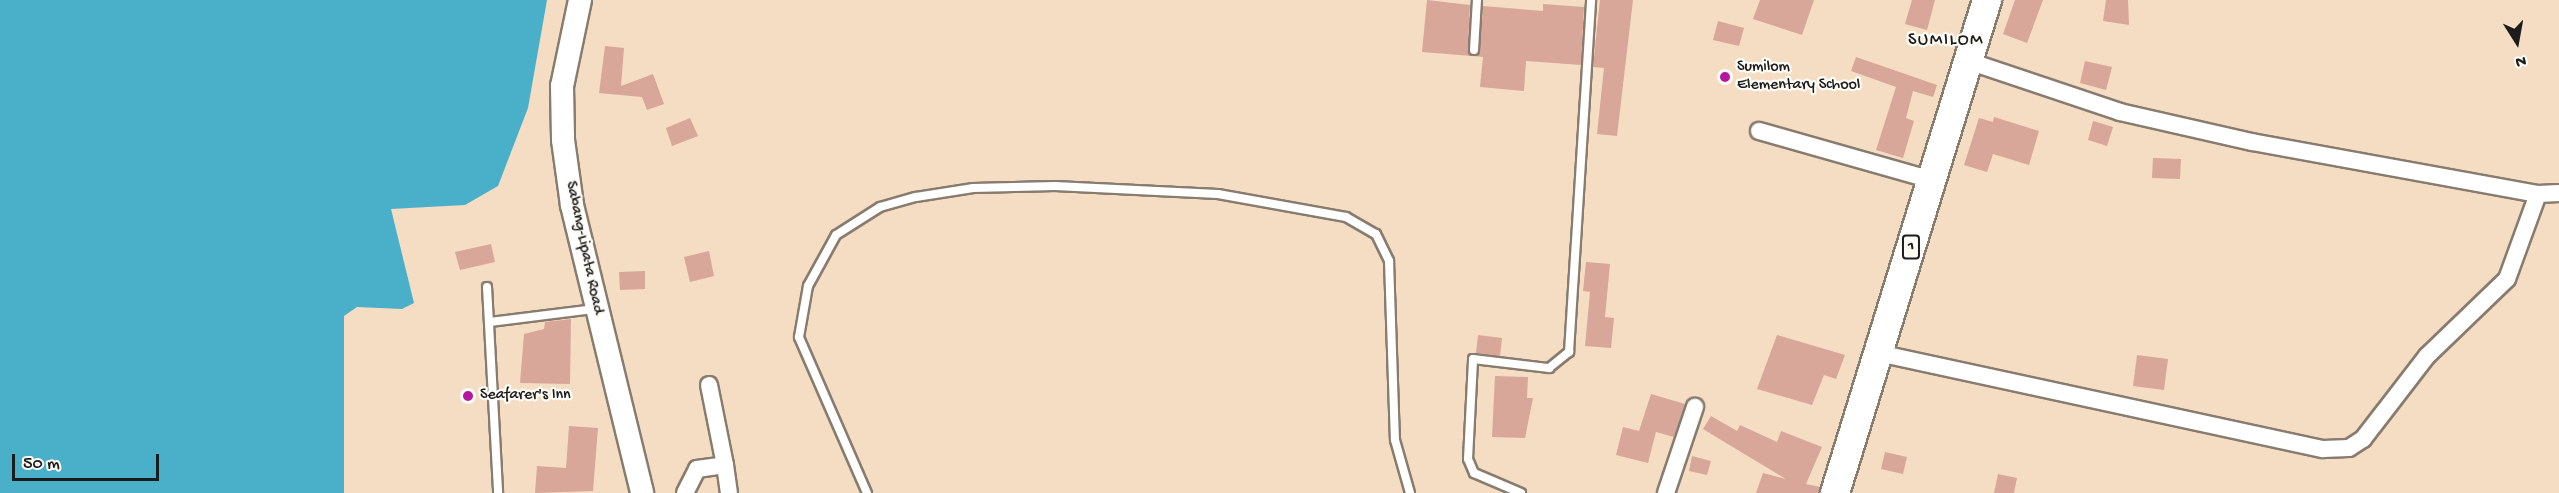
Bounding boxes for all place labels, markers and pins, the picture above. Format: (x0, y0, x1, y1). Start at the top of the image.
place label: Sumilom Elementary School (1737, 58, 1860, 96)
marker: Sumilom Elementary School (1718, 70, 1732, 84)
place label: Seafarer's Inn (480, 386, 571, 406)
marker: Seafarer's Inn (461, 389, 475, 403)

